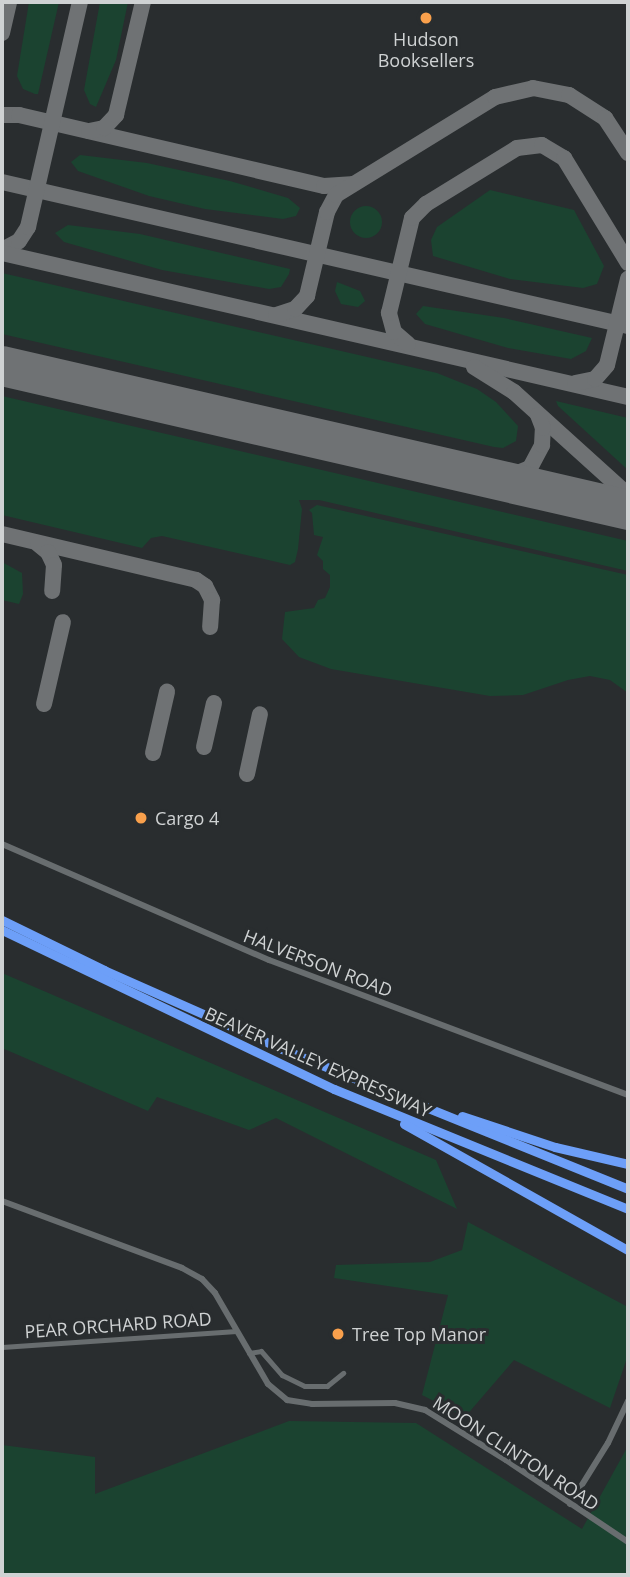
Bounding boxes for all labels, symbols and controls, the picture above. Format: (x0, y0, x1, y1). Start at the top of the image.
marker: Hudson Booksellers (418, 10, 434, 26)
place label: Hudson Booksellers (378, 29, 474, 72)
place label: Cargo 4 (155, 807, 219, 829)
marker: Cargo 4 (133, 810, 149, 826)
street label: HALVERSON ROAD (241, 925, 395, 1001)
street label: BEAVER VALLEY EXPRESSWAY (202, 1002, 434, 1122)
street label: PEAR ORCHARD ROAD (24, 1308, 212, 1342)
place label: Tree Top Manor (352, 1323, 486, 1345)
marker: Tree Top Manor (330, 1326, 346, 1342)
street label: MOON CLINTON ROAD (429, 1391, 603, 1515)

